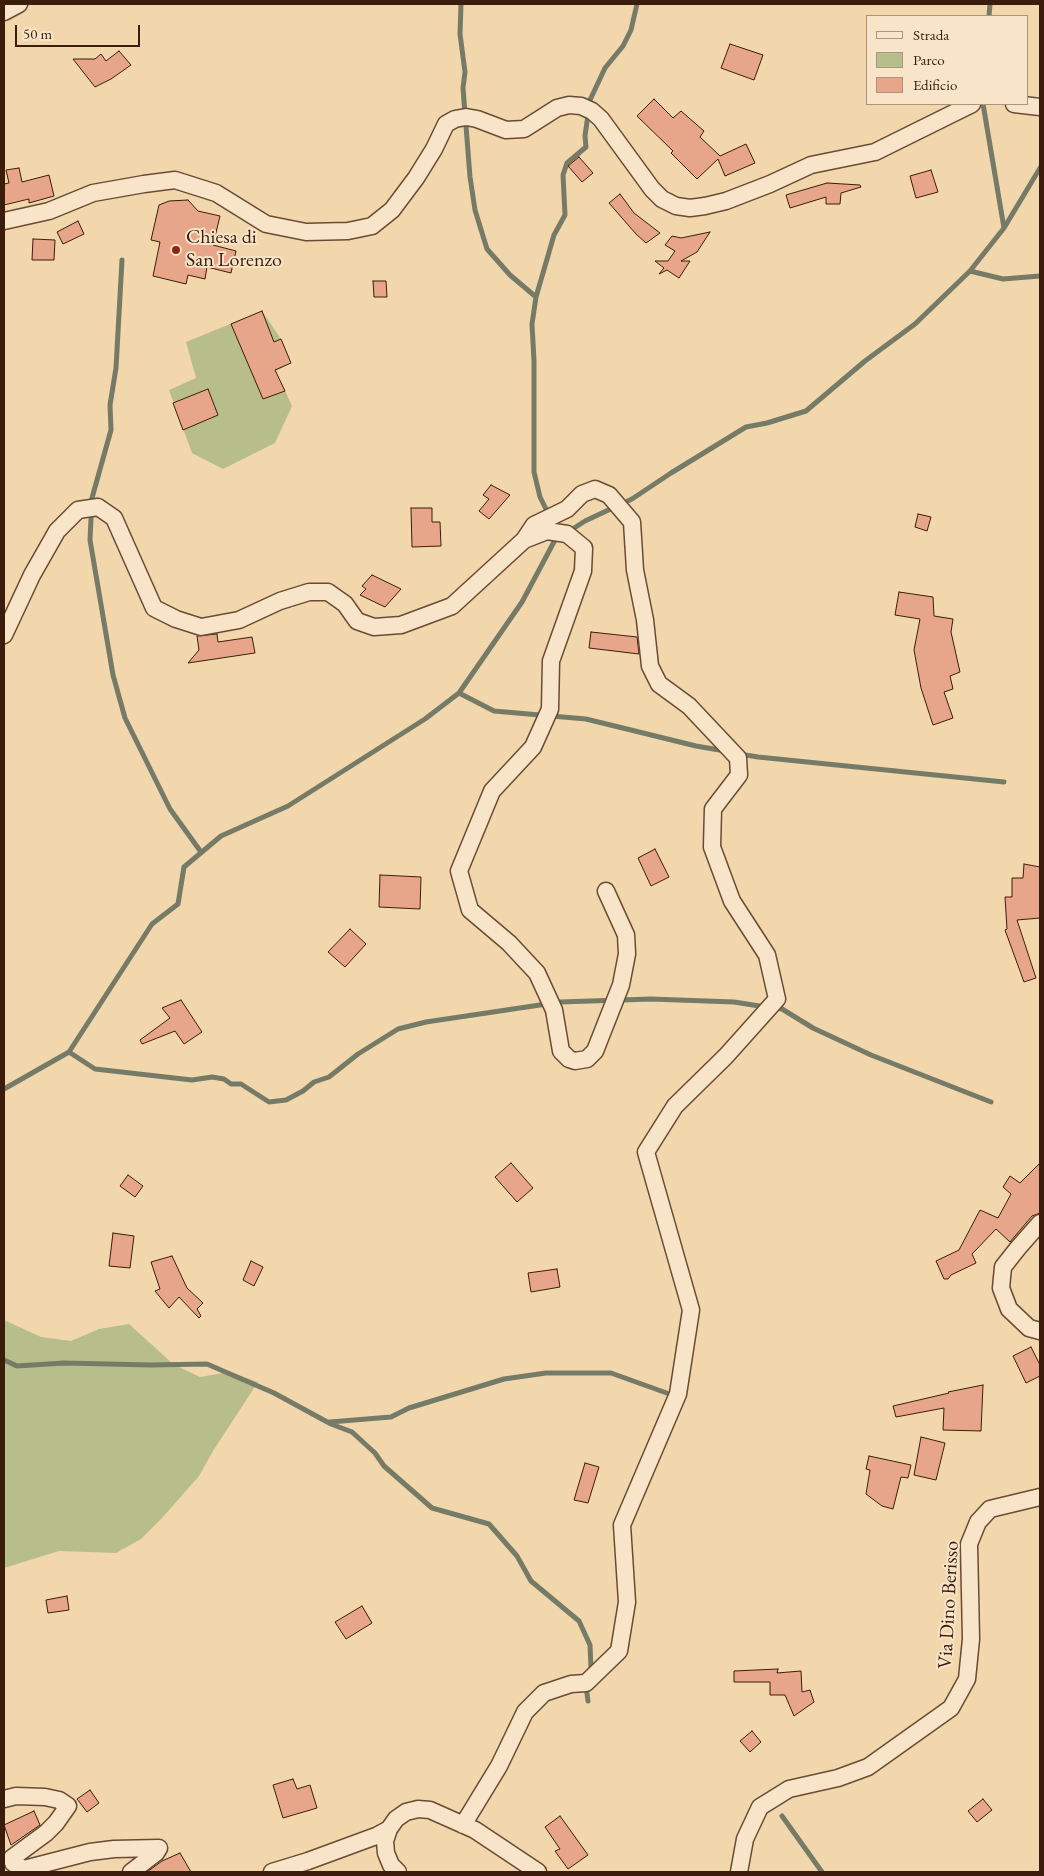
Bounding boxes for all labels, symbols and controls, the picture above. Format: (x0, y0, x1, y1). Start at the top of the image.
scale bar (18, 15, 142, 47)
legend (866, 15, 1029, 105)
text: 50 m (23, 24, 52, 43)
text: Strada (913, 25, 949, 44)
text: Parco (913, 50, 945, 69)
text: Edificio (913, 75, 957, 94)
place label: Chiesa di San Lorenzo (186, 226, 282, 273)
marker: Chiesa di San Lorenzo (170, 244, 182, 256)
street label: Via Dino Berisso (934, 1540, 964, 1670)

